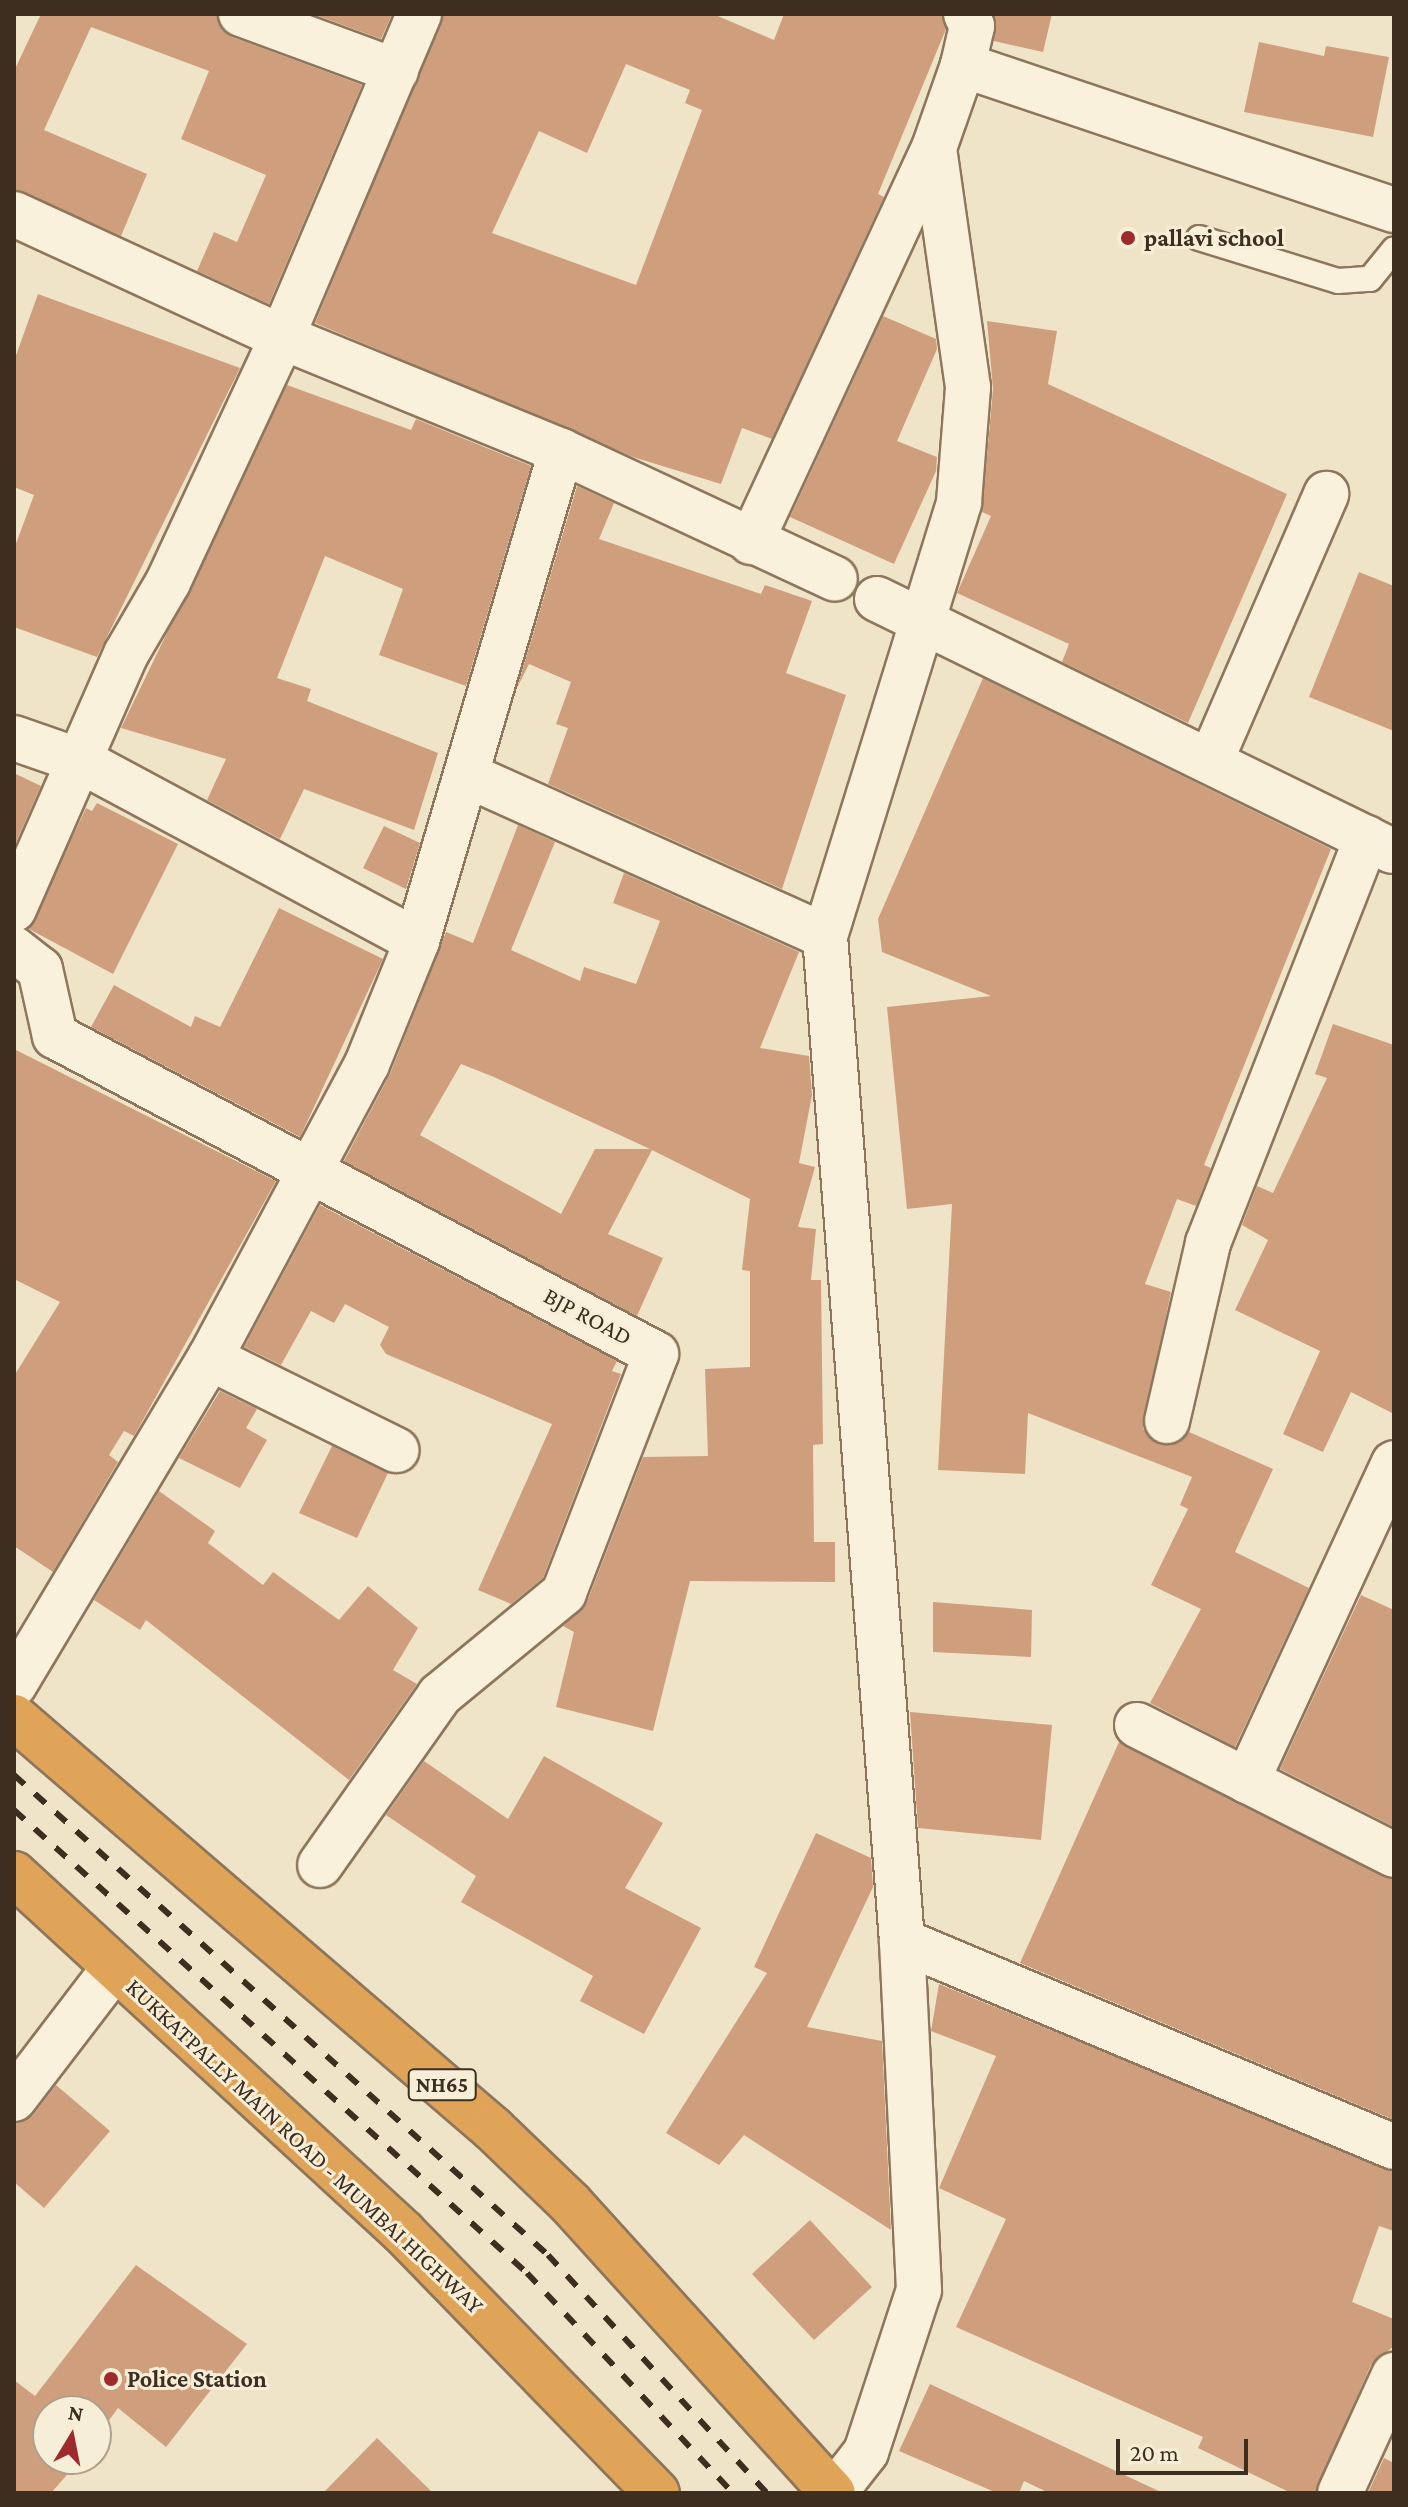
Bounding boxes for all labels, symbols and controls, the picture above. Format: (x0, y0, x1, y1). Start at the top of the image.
place label: pallavi school (1144, 224, 1284, 252)
marker: pallavi school (1119, 229, 1137, 247)
street label: BJP ROAD (539, 1281, 637, 1351)
street label: KUKKATPALLY MAIN ROAD - MUMBAI HIGHWAY (120, 1972, 490, 2320)
road number: NH65 (406, 2067, 478, 2103)
place label: Police Station (127, 2365, 267, 2393)
marker: Police Station (102, 2370, 120, 2388)
north arrow (32, 2395, 112, 2475)
text: N (66, 2399, 85, 2426)
scale bar (1120, 2423, 1252, 2473)
text: 20 m (1130, 2439, 1179, 2466)

